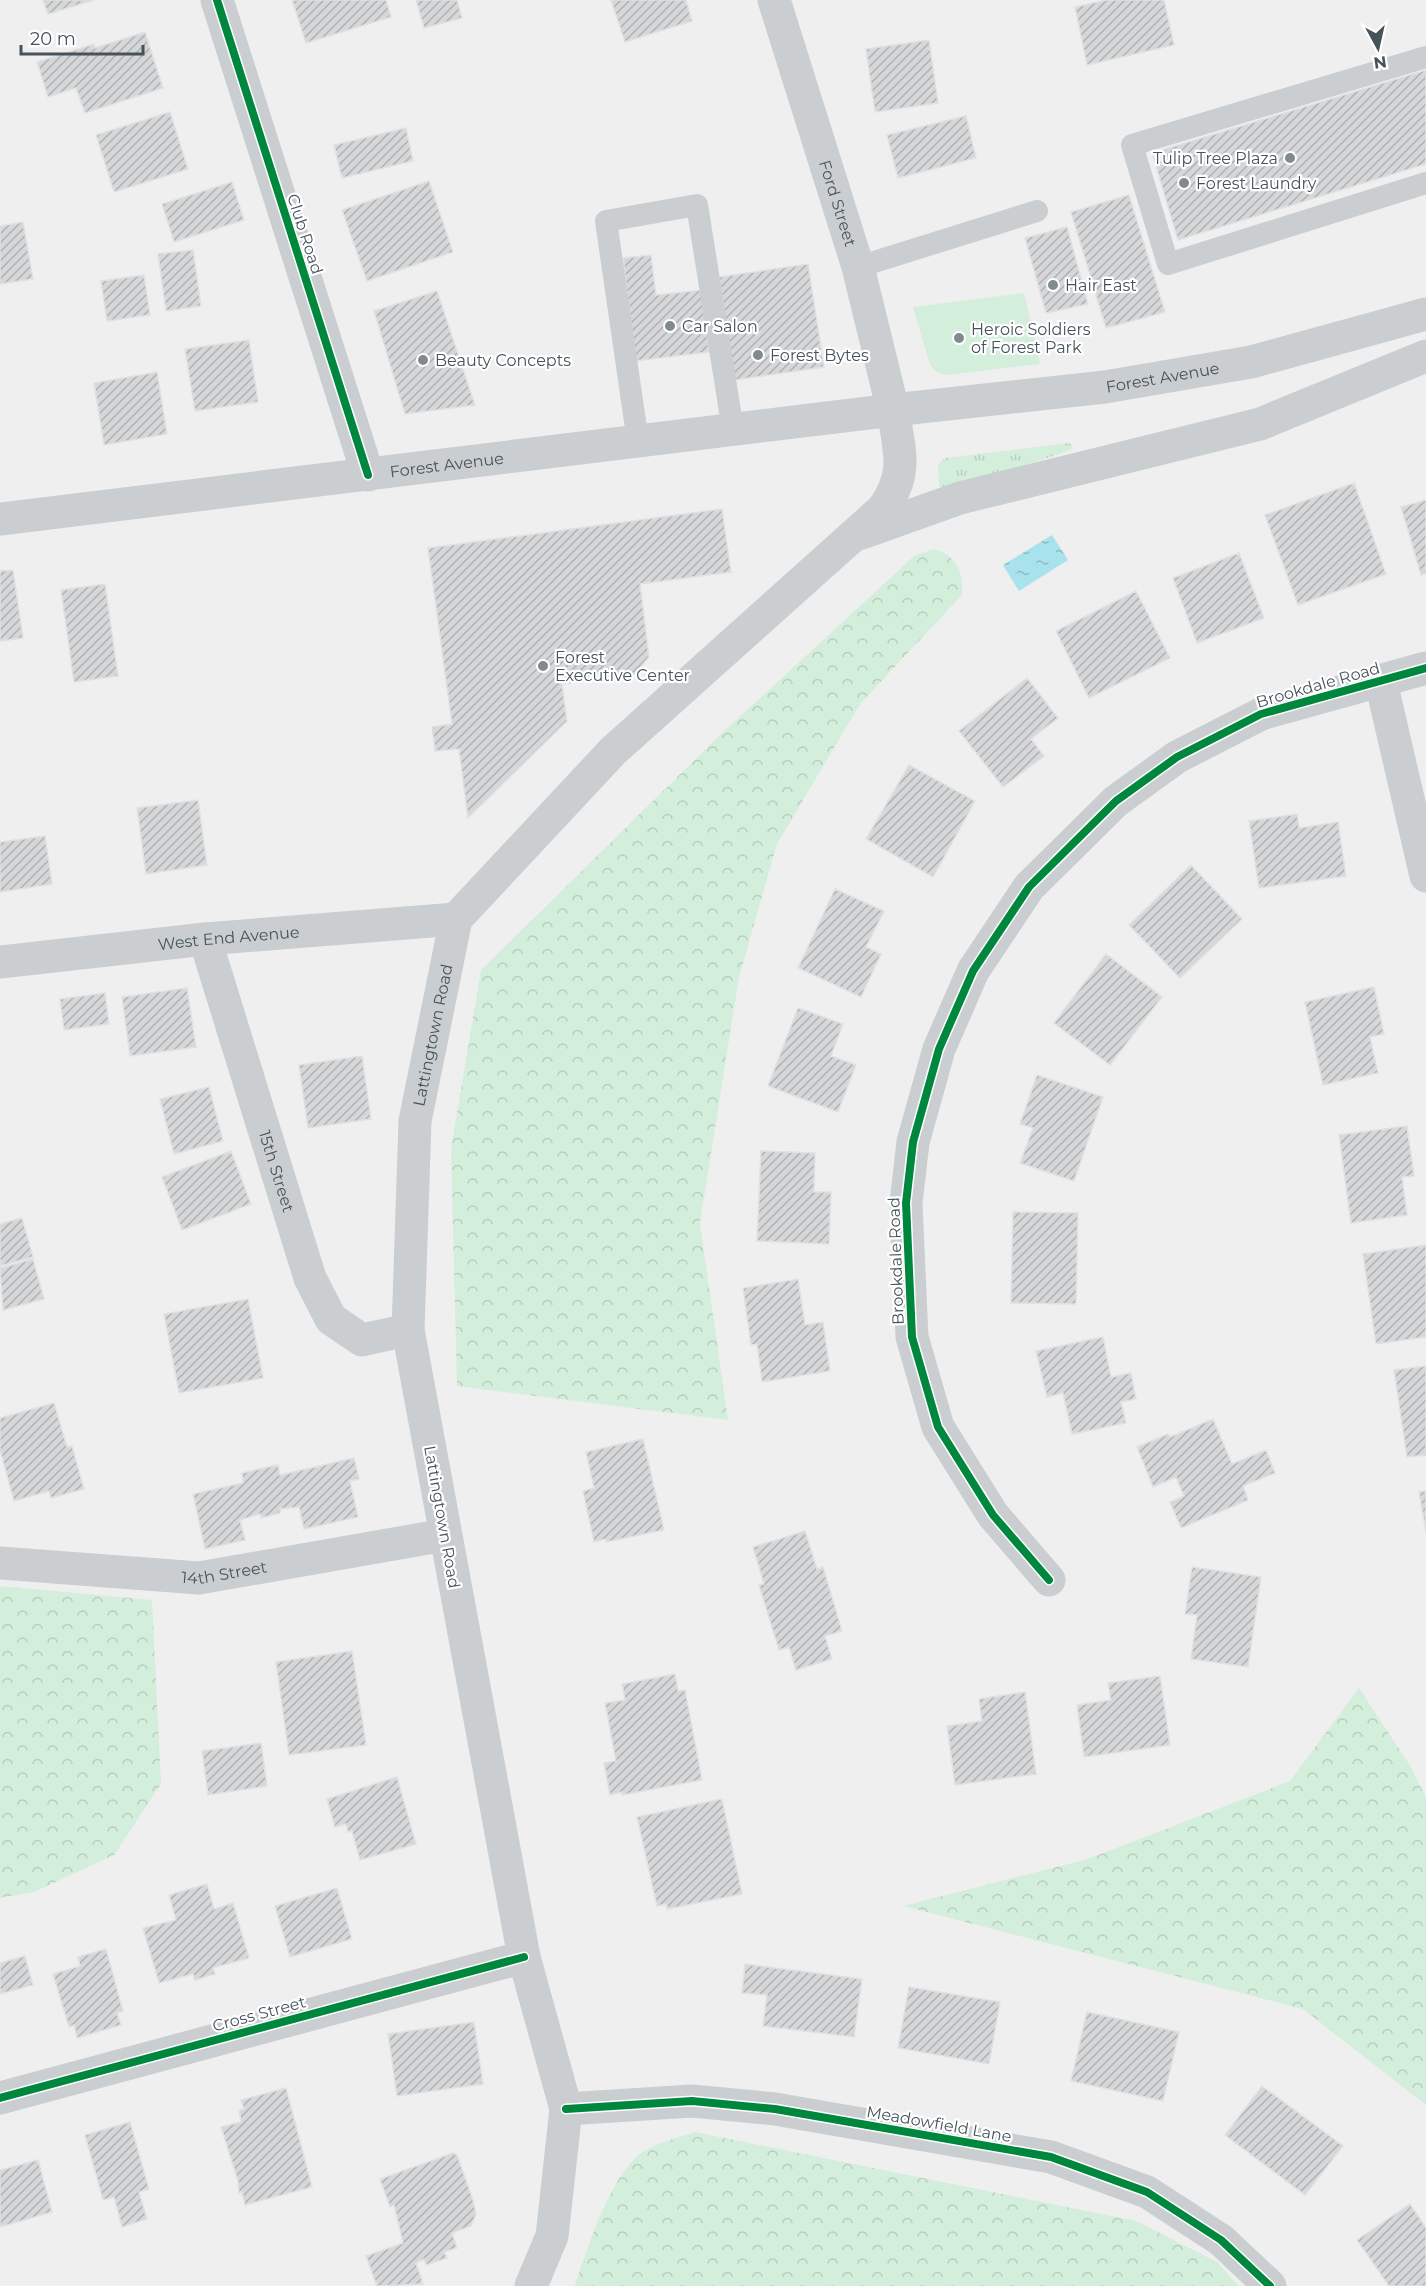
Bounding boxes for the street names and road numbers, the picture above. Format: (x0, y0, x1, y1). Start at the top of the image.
street label: Ford Street (815, 158, 861, 249)
street label: Club Road (283, 191, 327, 277)
street label: Forest Avenue (1104, 358, 1221, 396)
street label: Forest Avenue (389, 448, 505, 481)
street label: Brookdale Road (1254, 658, 1382, 712)
street label: West End Avenue (157, 922, 300, 954)
street label: Lattingtown Road (409, 962, 456, 1108)
street label: 15th Street (255, 1128, 299, 1215)
street label: Brookdale Road (884, 1197, 908, 1325)
street label: Lattingtown Road (420, 1444, 464, 1590)
street label: 14th Street (181, 1557, 269, 1588)
street label: Cross Street (210, 1992, 308, 2036)
street label: Meadowfield Lane (865, 2102, 1013, 2146)

